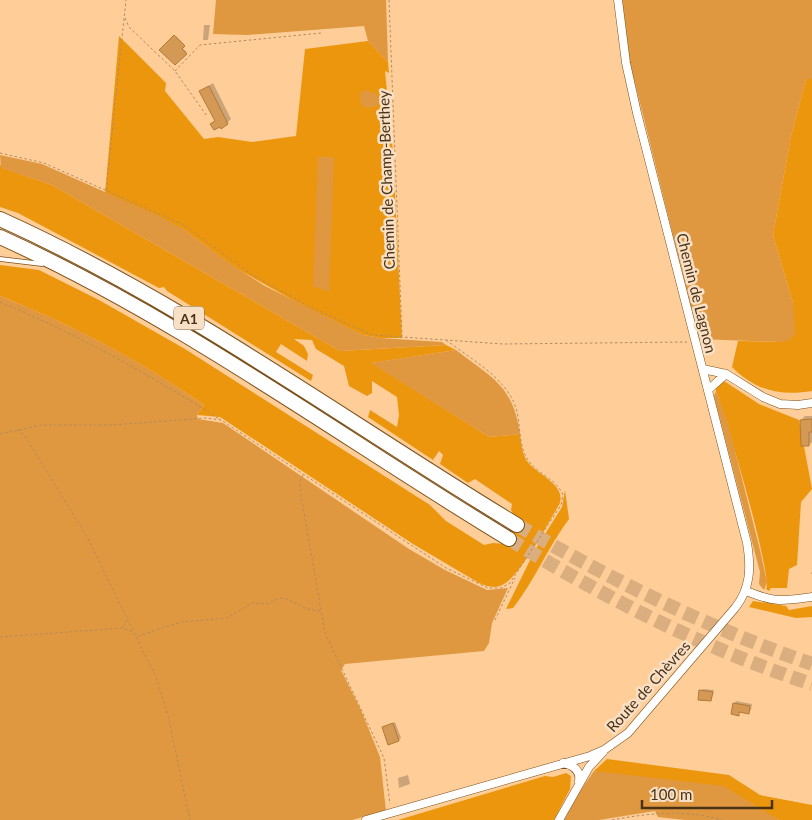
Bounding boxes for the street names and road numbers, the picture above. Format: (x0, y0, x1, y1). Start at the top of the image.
street label: Chemin de Champ-Berthey (374, 90, 398, 270)
street label: Chemin de Lagnon (673, 231, 721, 355)
road number: A1 (174, 306, 204, 330)
street label: Route de Chèvres (602, 637, 694, 735)

